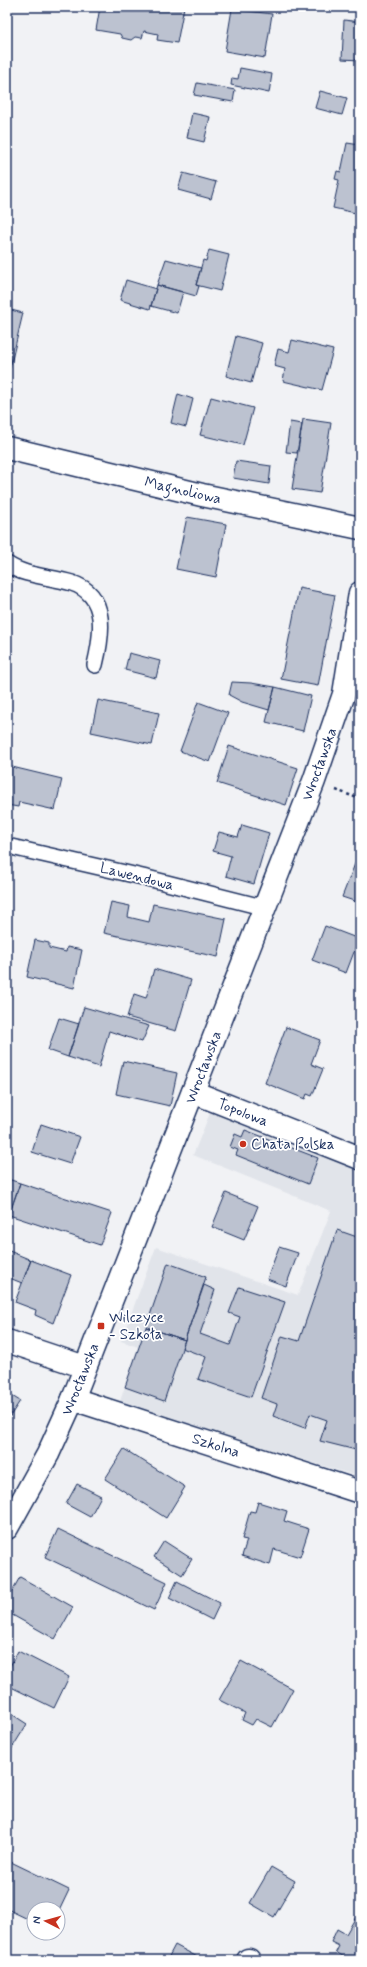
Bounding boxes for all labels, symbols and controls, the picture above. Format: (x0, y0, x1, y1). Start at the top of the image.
street label: Magnoliowa (142, 472, 223, 510)
street label: Wrocławska (297, 725, 342, 804)
street label: Lawendowa (98, 858, 176, 896)
street label: Wrocławska (181, 1028, 227, 1107)
street label: Topolowa (214, 1094, 271, 1132)
place label: Chata Polska (251, 1135, 335, 1155)
marker: Chata Polska (238, 1139, 248, 1149)
place label: Wilczyce - Szkoła (109, 1308, 164, 1345)
marker: Wilczyce - Szkoła (96, 1321, 106, 1331)
street label: Wrocławska (57, 1340, 105, 1419)
street label: Szkolna (189, 1429, 242, 1463)
north arrow (26, 1901, 66, 1941)
text: N (30, 1916, 44, 1924)

